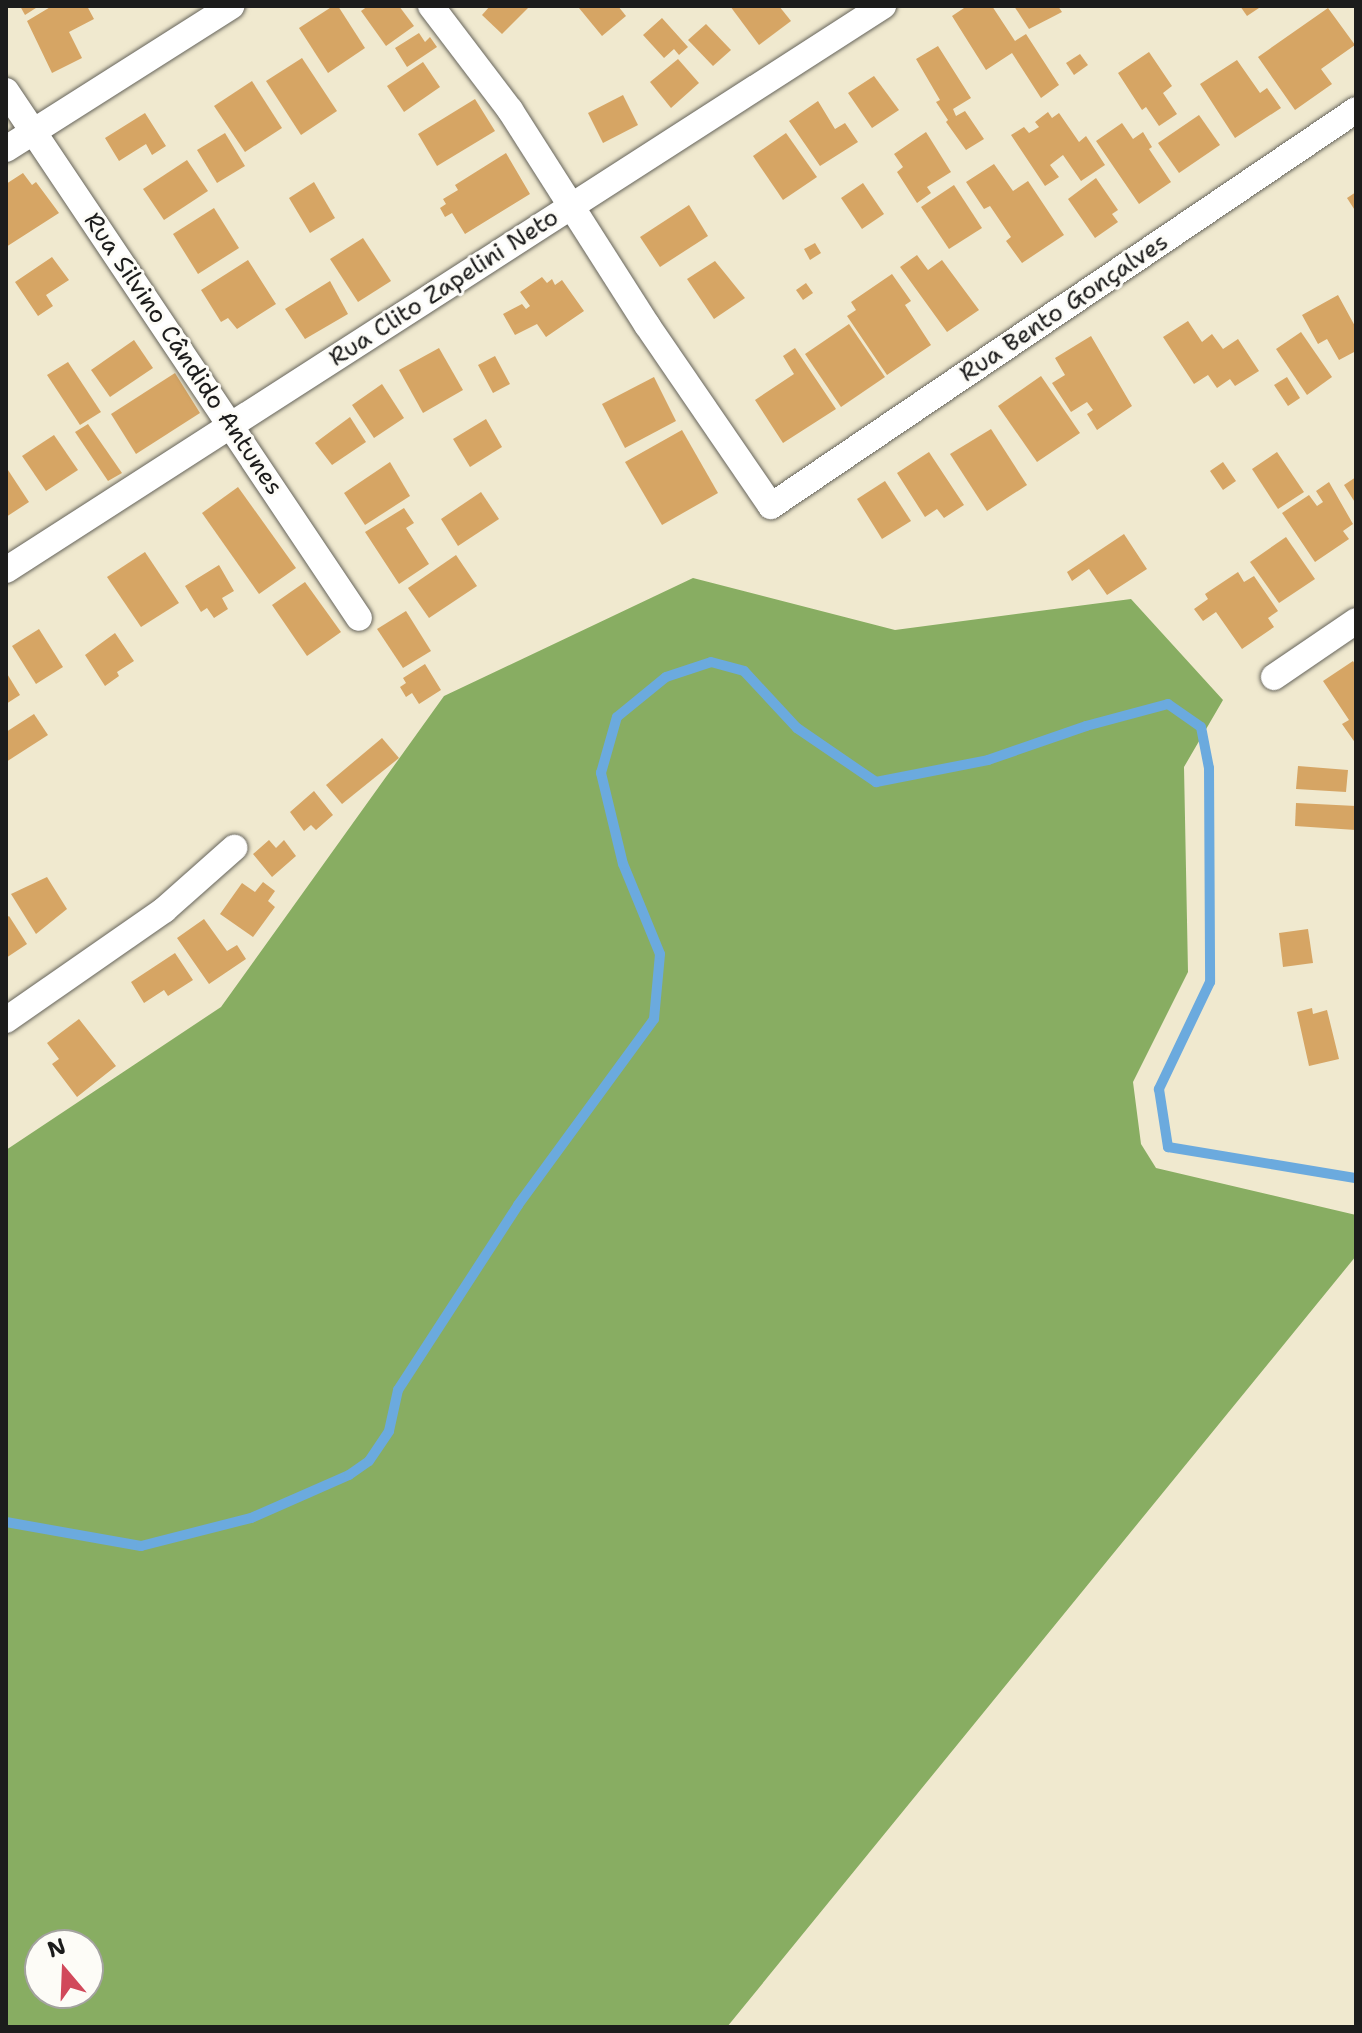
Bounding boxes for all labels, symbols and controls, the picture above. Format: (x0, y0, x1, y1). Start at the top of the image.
street label: Rua Clito Zapelini Neto (324, 203, 564, 373)
street label: Rua Silvino Cândido Antunes (78, 207, 288, 501)
street label: Rua Bento Gonçalves (954, 228, 1174, 388)
north arrow (24, 1929, 104, 2009)
text: N (44, 1931, 70, 1964)

